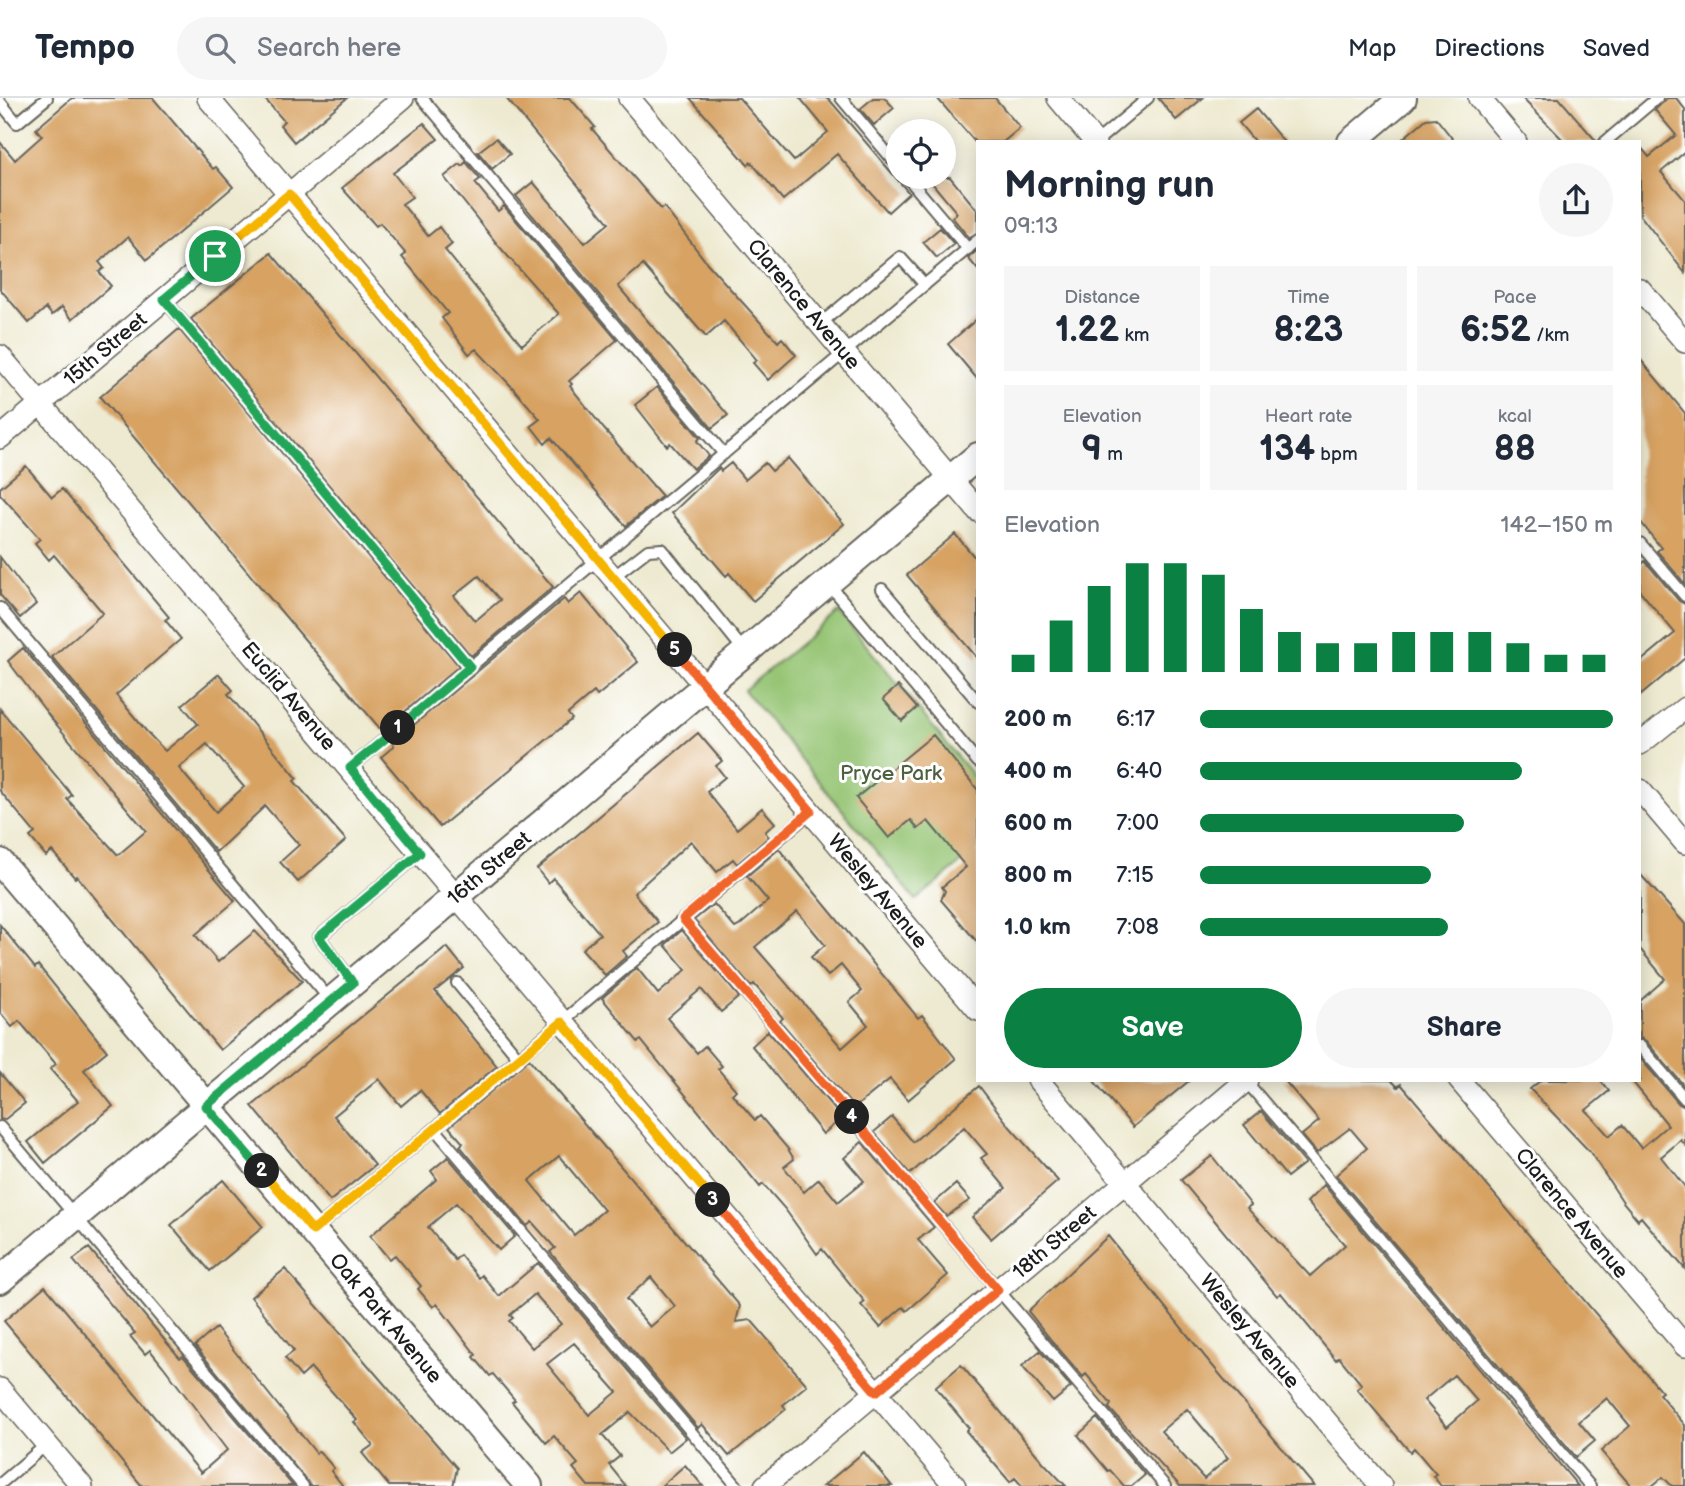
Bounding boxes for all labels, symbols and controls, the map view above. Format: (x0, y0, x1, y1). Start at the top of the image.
search box (177, 17, 667, 80)
text: Tempo (35, 28, 135, 68)
icon: search (201, 29, 239, 67)
text: Search here (257, 33, 401, 64)
text: Map (1348, 34, 1396, 63)
text: Directions (1434, 34, 1545, 63)
text: Saved (1583, 34, 1650, 63)
map controls (886, 119, 956, 189)
button: locate (886, 119, 956, 189)
text: Morning run (1004, 163, 1215, 208)
button: share (1539, 163, 1613, 237)
text: 09:13 (1004, 212, 1059, 240)
pin (185, 226, 245, 286)
street label: Clarence Avenue (742, 234, 865, 375)
icon: arrive (196, 237, 234, 275)
text: Distance (1064, 286, 1140, 309)
text: Time (1287, 286, 1330, 309)
text: Pace (1493, 286, 1536, 309)
street label: 15th Street (59, 307, 153, 391)
text: 1.22 (1055, 309, 1119, 352)
text: 8:23 (1274, 309, 1343, 352)
text: 6:52 (1460, 309, 1531, 352)
text: km (1119, 324, 1149, 347)
text: /km (1531, 324, 1570, 347)
text: Elevation (1063, 405, 1142, 428)
text: Heart rate (1265, 405, 1352, 428)
text: kcal (1498, 405, 1532, 428)
text: 9 (1081, 428, 1102, 471)
text: 134 (1259, 428, 1315, 471)
text: 88 (1494, 428, 1536, 471)
text: m (1102, 443, 1123, 466)
text: bpm (1315, 443, 1358, 466)
text: Elevation (1004, 511, 1100, 539)
text: 142–150 m (1501, 511, 1613, 539)
pin: 5 (658, 632, 692, 668)
street label: Euclid Avenue (236, 637, 341, 756)
text: 5 (669, 638, 680, 661)
text: 200 m (1004, 705, 1072, 733)
text: 6:17 (1116, 705, 1155, 733)
pin: 1 (380, 710, 416, 746)
text: 1 (394, 716, 402, 739)
text: 400 m (1004, 757, 1072, 785)
text: 6:40 (1116, 757, 1162, 785)
park label: Pryce Park (840, 761, 943, 786)
text: 600 m (1004, 809, 1072, 837)
text: 7:00 (1116, 809, 1159, 837)
street label: 16th Street (442, 826, 537, 911)
street label: Wesley Avenue (822, 829, 933, 954)
text: 800 m (1004, 861, 1072, 889)
text: 7:15 (1116, 861, 1154, 889)
text: 1.0 km (1004, 913, 1071, 941)
text: 7:08 (1116, 913, 1159, 941)
button: Save (1004, 988, 1302, 1068)
button: Share (1316, 988, 1613, 1068)
pin: 4 (834, 1100, 870, 1134)
text: 4 (846, 1105, 857, 1128)
street label: Clarence Avenue (1510, 1143, 1633, 1284)
pin: 2 (244, 1154, 280, 1188)
text: 2 (256, 1159, 267, 1182)
pin: 3 (696, 1182, 730, 1218)
text: 3 (707, 1188, 718, 1211)
street label: 18th Street (1007, 1200, 1102, 1285)
street label: Oak Park Avenue (324, 1248, 447, 1388)
street label: Wesley Avenue (1194, 1269, 1305, 1394)

